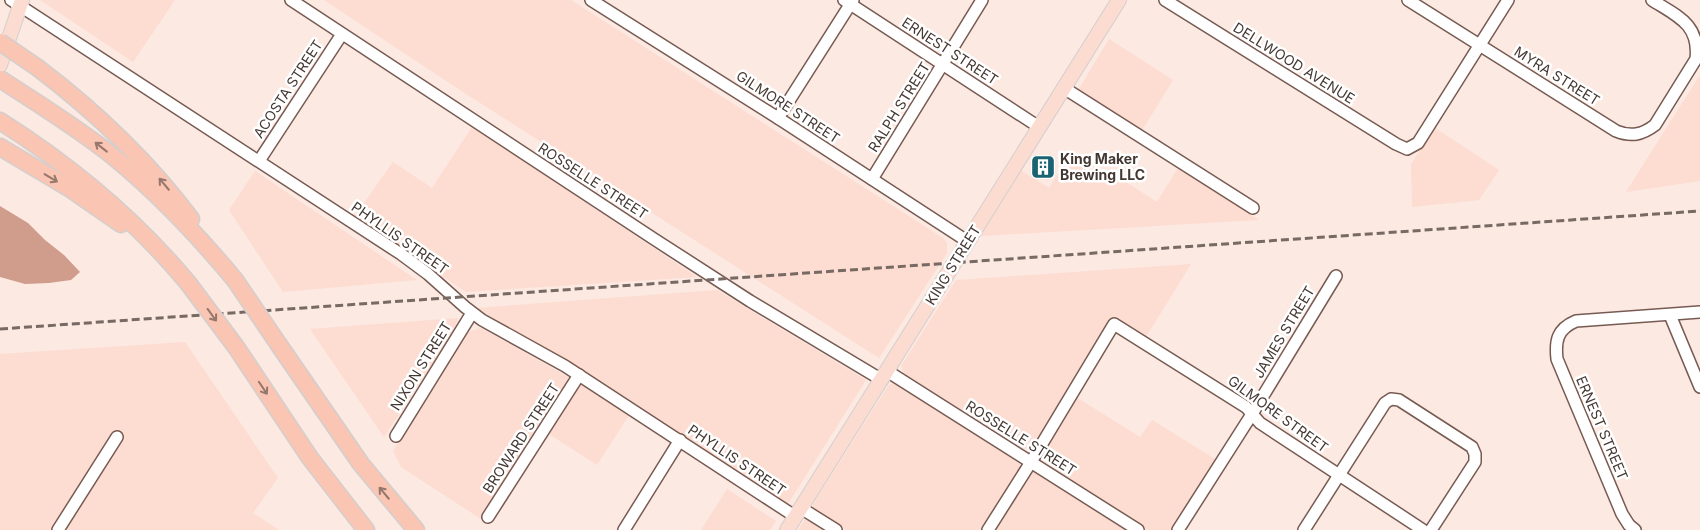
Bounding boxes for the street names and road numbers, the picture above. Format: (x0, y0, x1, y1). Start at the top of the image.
street label: ERNEST STREET (899, 13, 1002, 88)
street label: DELLWOOD AVENUE (1230, 18, 1358, 107)
street label: ACOSTA STREET (250, 37, 326, 141)
street label: MYRA STREET (1511, 42, 1603, 109)
street label: RALPH STREET (864, 59, 933, 155)
street label: GILMORE STREET (733, 67, 843, 146)
street label: ROSSELLE STREET (535, 139, 651, 222)
street label: PHYLLIS STREET (349, 198, 452, 277)
street label: KING STREET (921, 222, 984, 308)
street label: JAMES STREET (1249, 283, 1318, 381)
street label: NIXON STREET (386, 318, 455, 413)
street label: GILMORE STREET (1225, 372, 1332, 456)
street label: ERNEST STREET (1573, 373, 1632, 482)
street label: BROWARD STREET (479, 380, 562, 496)
street label: ROSSELLE STREET (963, 397, 1080, 478)
street label: PHYLLIS STREET (685, 421, 789, 499)

